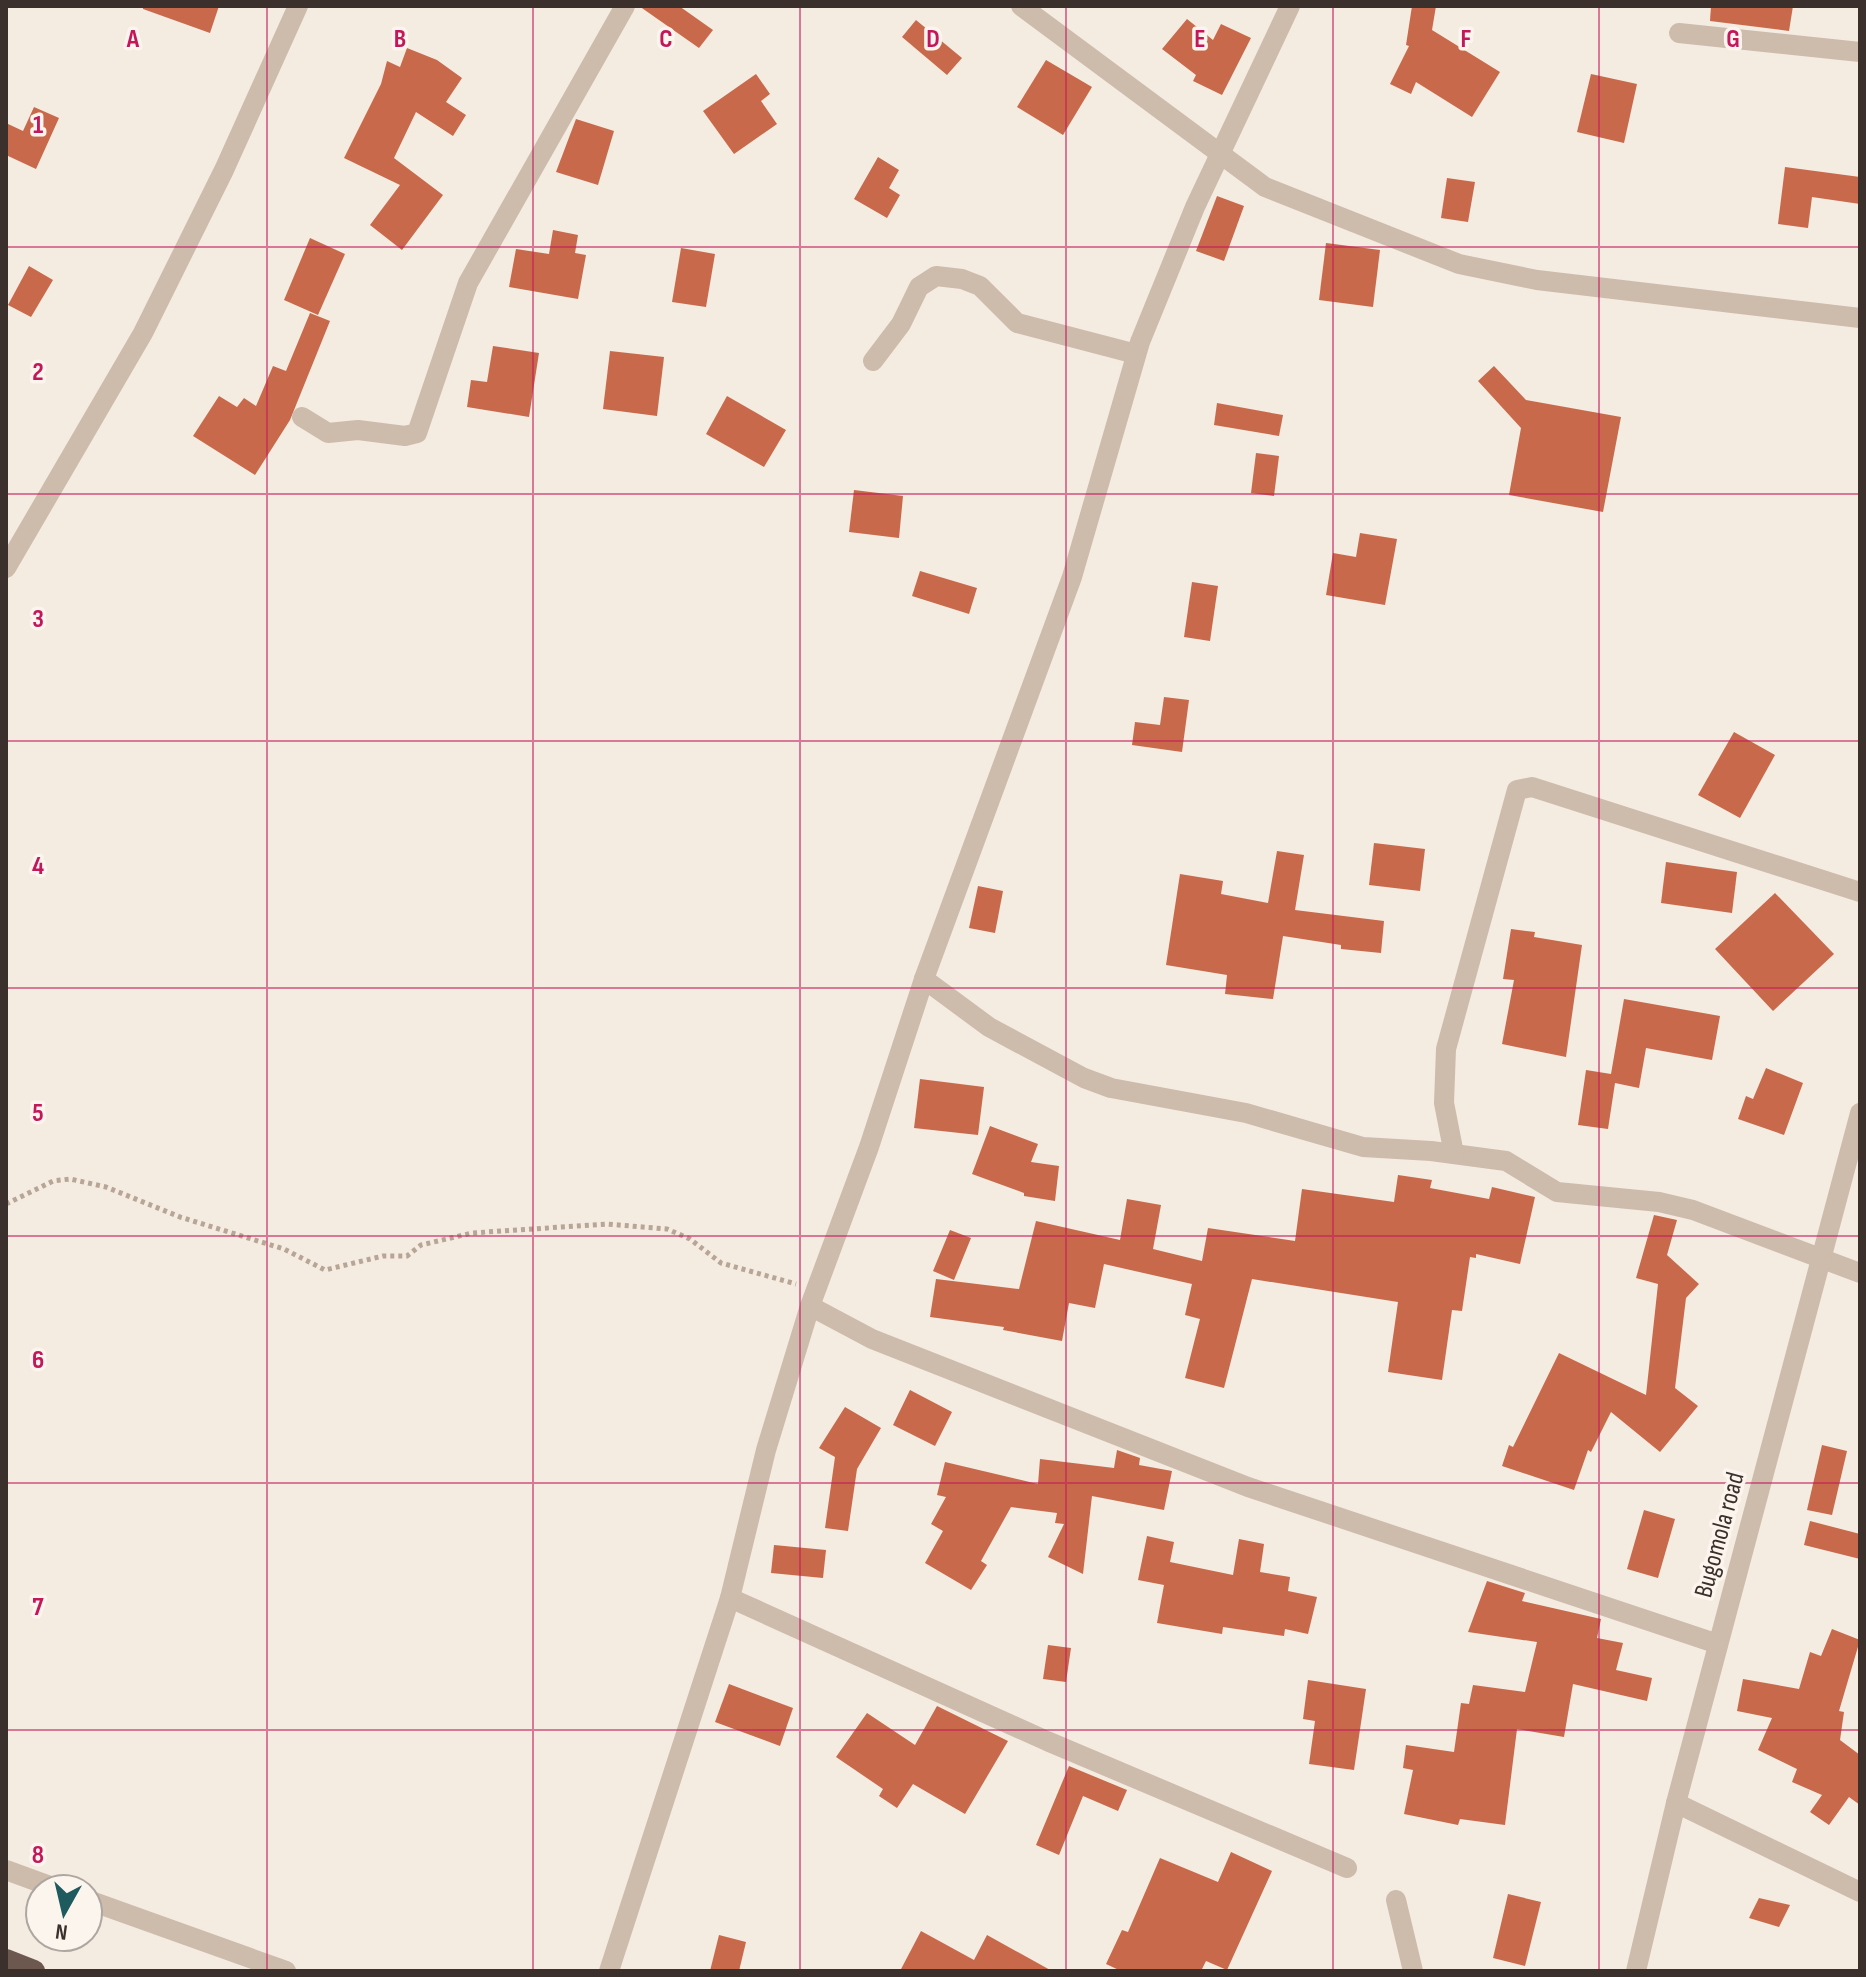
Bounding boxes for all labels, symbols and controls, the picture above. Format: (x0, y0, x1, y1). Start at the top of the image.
text: A (126, 24, 140, 55)
text: B (394, 24, 406, 55)
text: C (659, 24, 673, 55)
text: D (926, 24, 940, 55)
text: E (1194, 24, 1206, 55)
text: F (1461, 24, 1472, 55)
text: G (1726, 24, 1740, 55)
text: 1 (33, 110, 43, 141)
text: 2 (32, 357, 44, 388)
text: 3 (32, 604, 44, 635)
text: 4 (32, 851, 44, 882)
text: 5 (32, 1098, 44, 1129)
text: 6 (32, 1345, 44, 1376)
street label: Bugomola road (1688, 1469, 1752, 1601)
text: 7 (32, 1592, 44, 1623)
text: 8 (32, 1840, 44, 1871)
north arrow (24, 1873, 104, 1953)
text: N (54, 1917, 69, 1946)

